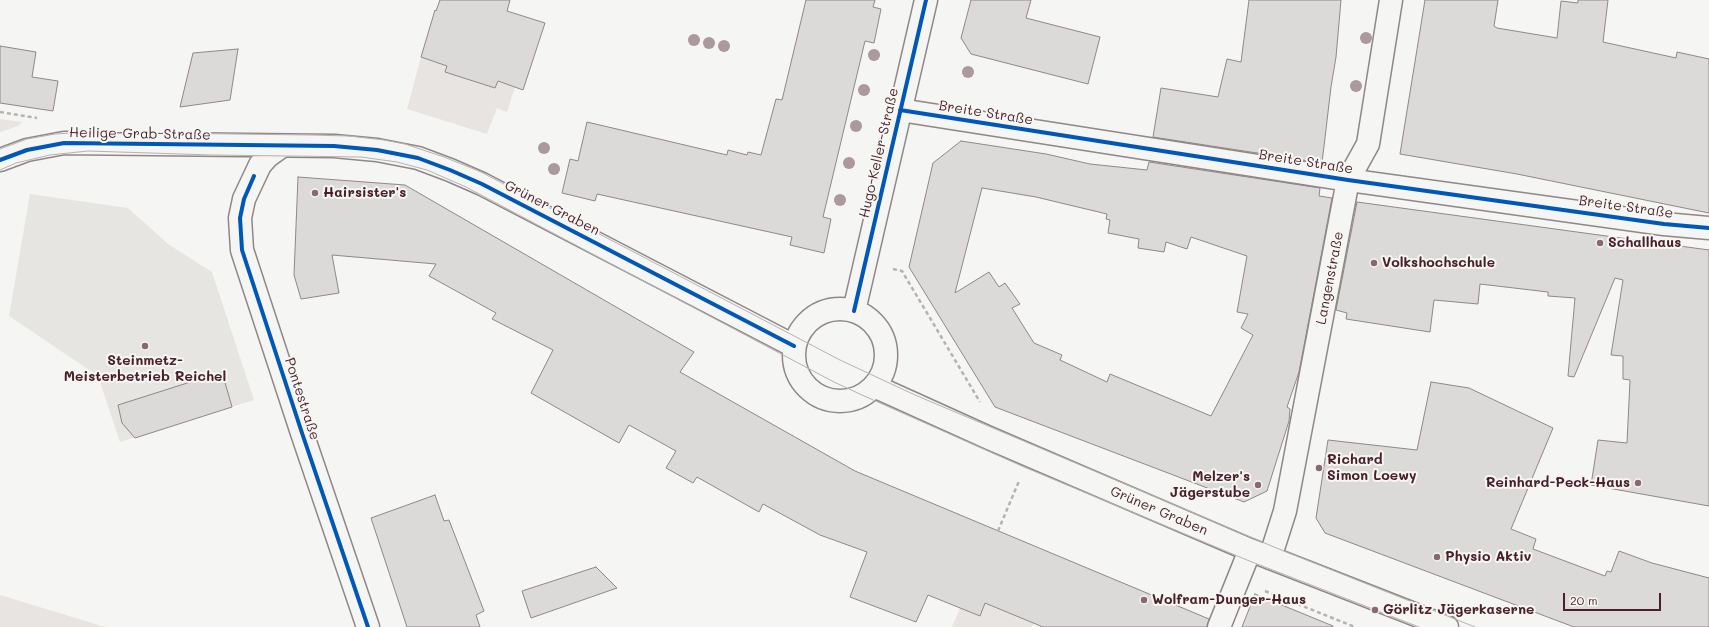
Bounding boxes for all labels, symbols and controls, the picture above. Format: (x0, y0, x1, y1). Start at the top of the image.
street label: Hugo-Keller-Straße (856, 86, 902, 220)
street label: Breite Straße (938, 97, 1034, 129)
street label: Heilige-Grab-Straße (69, 124, 211, 144)
street label: Breite Straße (1258, 146, 1354, 178)
street label: Grüner Graben (502, 177, 602, 239)
place label: Hairsister's (323, 185, 406, 201)
marker: Hairsister's (310, 188, 320, 198)
street label: Breite Straße (1578, 192, 1674, 222)
street label: Langenstraße (1313, 230, 1347, 326)
place label: Schallhaus (1608, 235, 1681, 251)
marker: Schallhaus (1595, 238, 1605, 248)
place label: Volkshochschule (1382, 255, 1495, 271)
marker: Volkshochschule (1369, 258, 1379, 268)
marker: Steinmetz- Meisterbetrieb Reichel (140, 341, 150, 351)
place label: Steinmetz- Meisterbetrieb Reichel (64, 353, 226, 386)
street label: Pontestraße (281, 356, 323, 442)
place label: Richard Simon Loewy (1327, 452, 1417, 484)
marker: Richard Simon Loewy (1314, 463, 1324, 473)
place label: Melzer's Jägerstube (1170, 469, 1250, 502)
place label: Reinhard-Peck-Haus (1486, 475, 1630, 491)
marker: Reinhard-Peck-Haus (1633, 478, 1643, 488)
marker: Melzer's Jägerstube (1253, 480, 1263, 490)
street label: Grüner Graben (1108, 483, 1210, 539)
place label: Physio Aktiv (1445, 549, 1531, 565)
marker: Physio Aktiv (1432, 552, 1442, 562)
scale bar (1565, 585, 1663, 611)
place label: Wolfram-Dunger-Haus (1152, 592, 1306, 608)
text: 20 m (1570, 592, 1598, 608)
marker: Wolfram-Dunger-Haus (1139, 595, 1149, 605)
place label: Görlitz Jägerkaserne (1383, 602, 1534, 618)
marker: Görlitz Jägerkaserne (1370, 605, 1380, 615)

